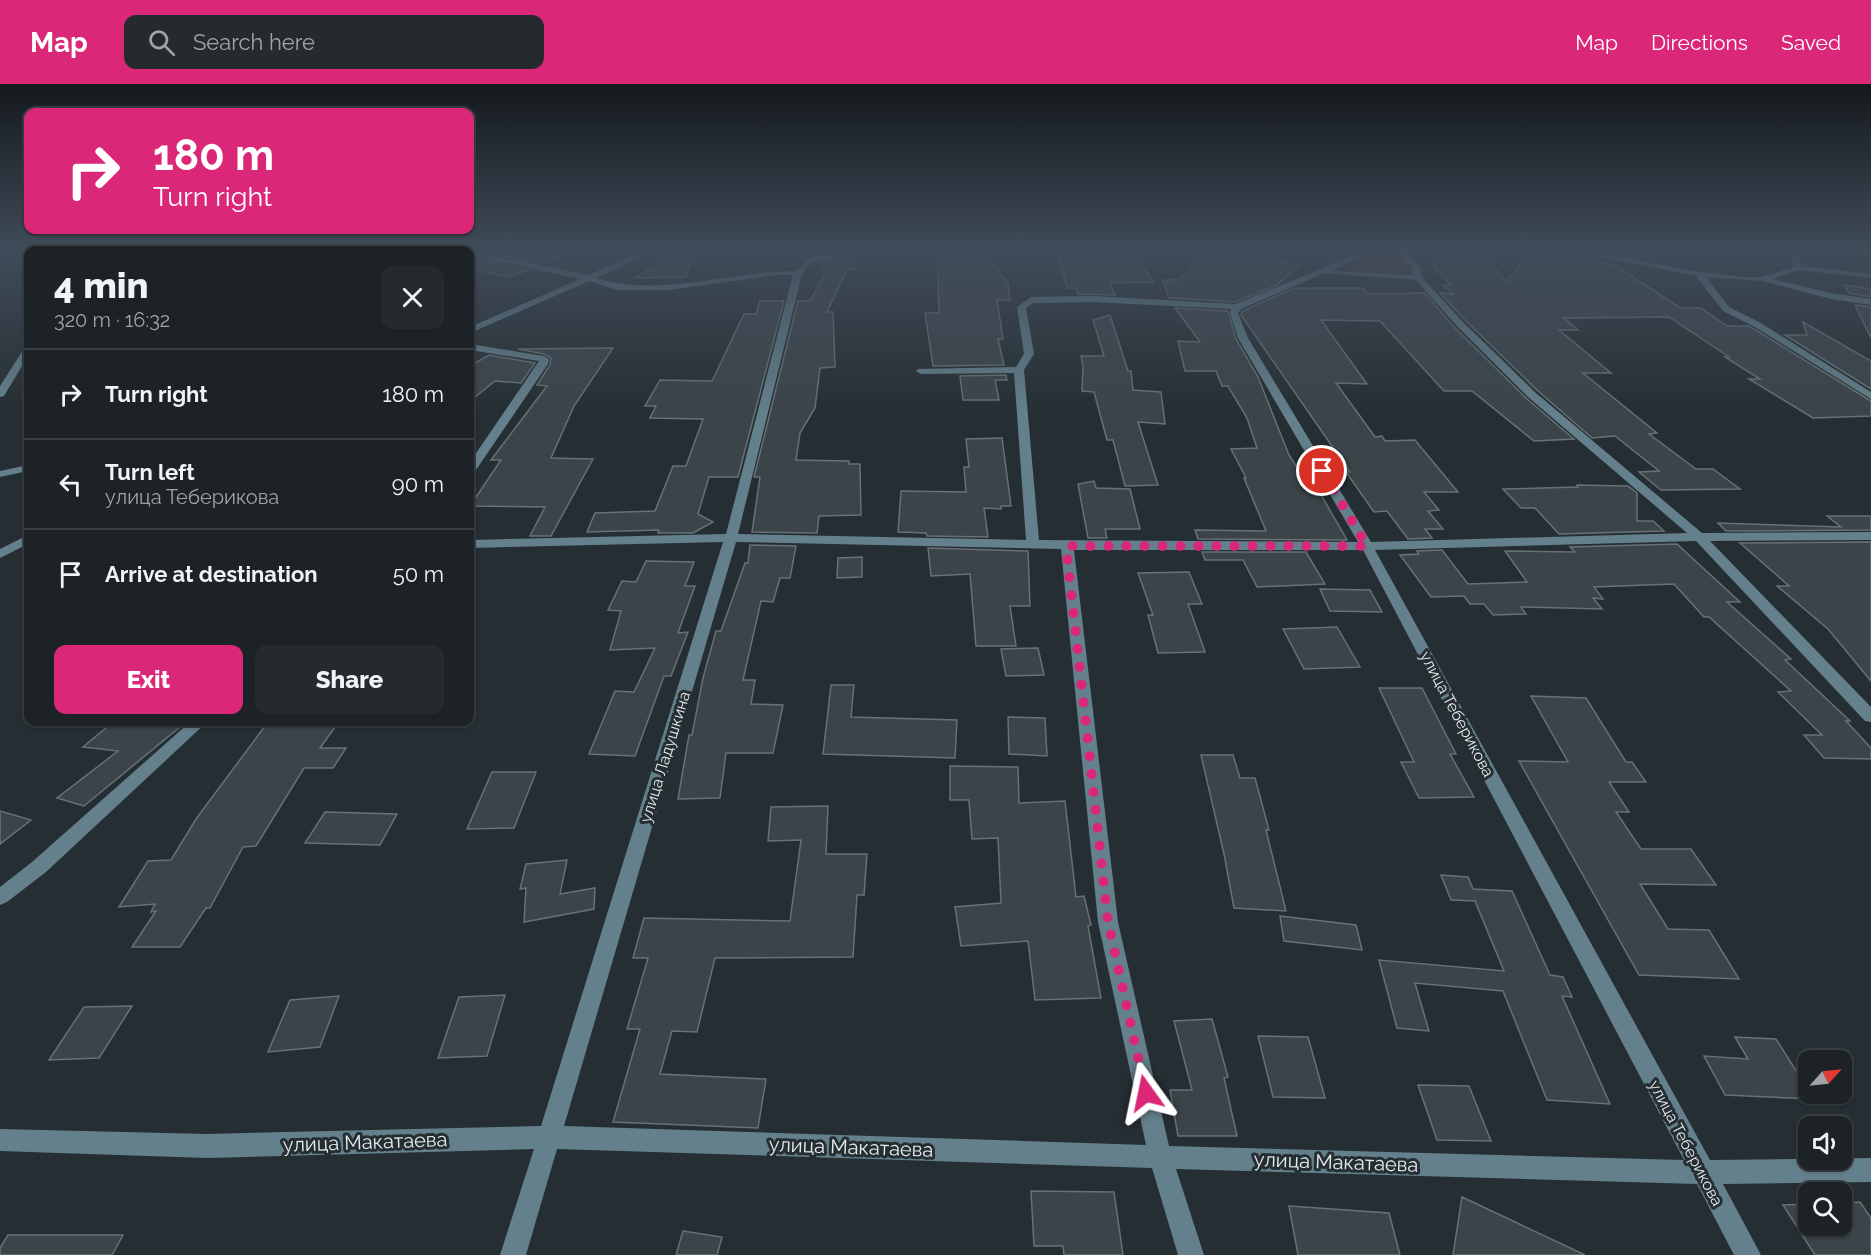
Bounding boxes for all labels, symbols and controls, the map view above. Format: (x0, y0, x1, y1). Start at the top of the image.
search box (124, 15, 544, 69)
text: Map (30, 26, 88, 59)
icon: search (145, 26, 178, 59)
text: Search here (193, 29, 315, 55)
text: Map (1575, 30, 1618, 55)
text: Directions (1651, 30, 1748, 55)
text: Saved (1781, 30, 1841, 55)
text: 180 m (153, 131, 274, 180)
icon: right (54, 132, 132, 210)
text: Turn right (153, 181, 272, 212)
text: 4 min (54, 264, 149, 306)
button: close (381, 266, 444, 329)
text: 320 m · 16:32 (54, 308, 170, 332)
icon: right (54, 378, 87, 411)
text: Turn right (105, 381, 208, 407)
text: 180 m (382, 381, 444, 407)
pin (1296, 445, 1347, 496)
icon: arrive (1305, 454, 1338, 487)
text: Turn left (105, 459, 195, 485)
icon: left (54, 468, 87, 501)
text: 90 m (392, 471, 444, 497)
text: улица Теберикова (105, 485, 279, 509)
icon: arrive (54, 558, 87, 591)
text: Arrive at destination (105, 561, 318, 587)
text: 50 m (393, 561, 444, 587)
button: Exit (54, 645, 243, 714)
button: Share (255, 645, 444, 714)
street label: улица Теберикова (1416, 648, 1498, 780)
street label: улица Ладушкина (636, 689, 694, 825)
north arrow (1798, 1050, 1852, 1104)
map controls (1798, 1050, 1852, 1236)
position arrow (1114, 1061, 1178, 1125)
street label: улица Теберикова (1645, 1077, 1727, 1209)
button: sound (1798, 1116, 1852, 1170)
street label: улица Макатаева (282, 1127, 448, 1157)
street label: улица Макатаева (768, 1132, 934, 1162)
street label: улица Макатаева (1253, 1147, 1419, 1177)
button: search (1798, 1182, 1852, 1236)

